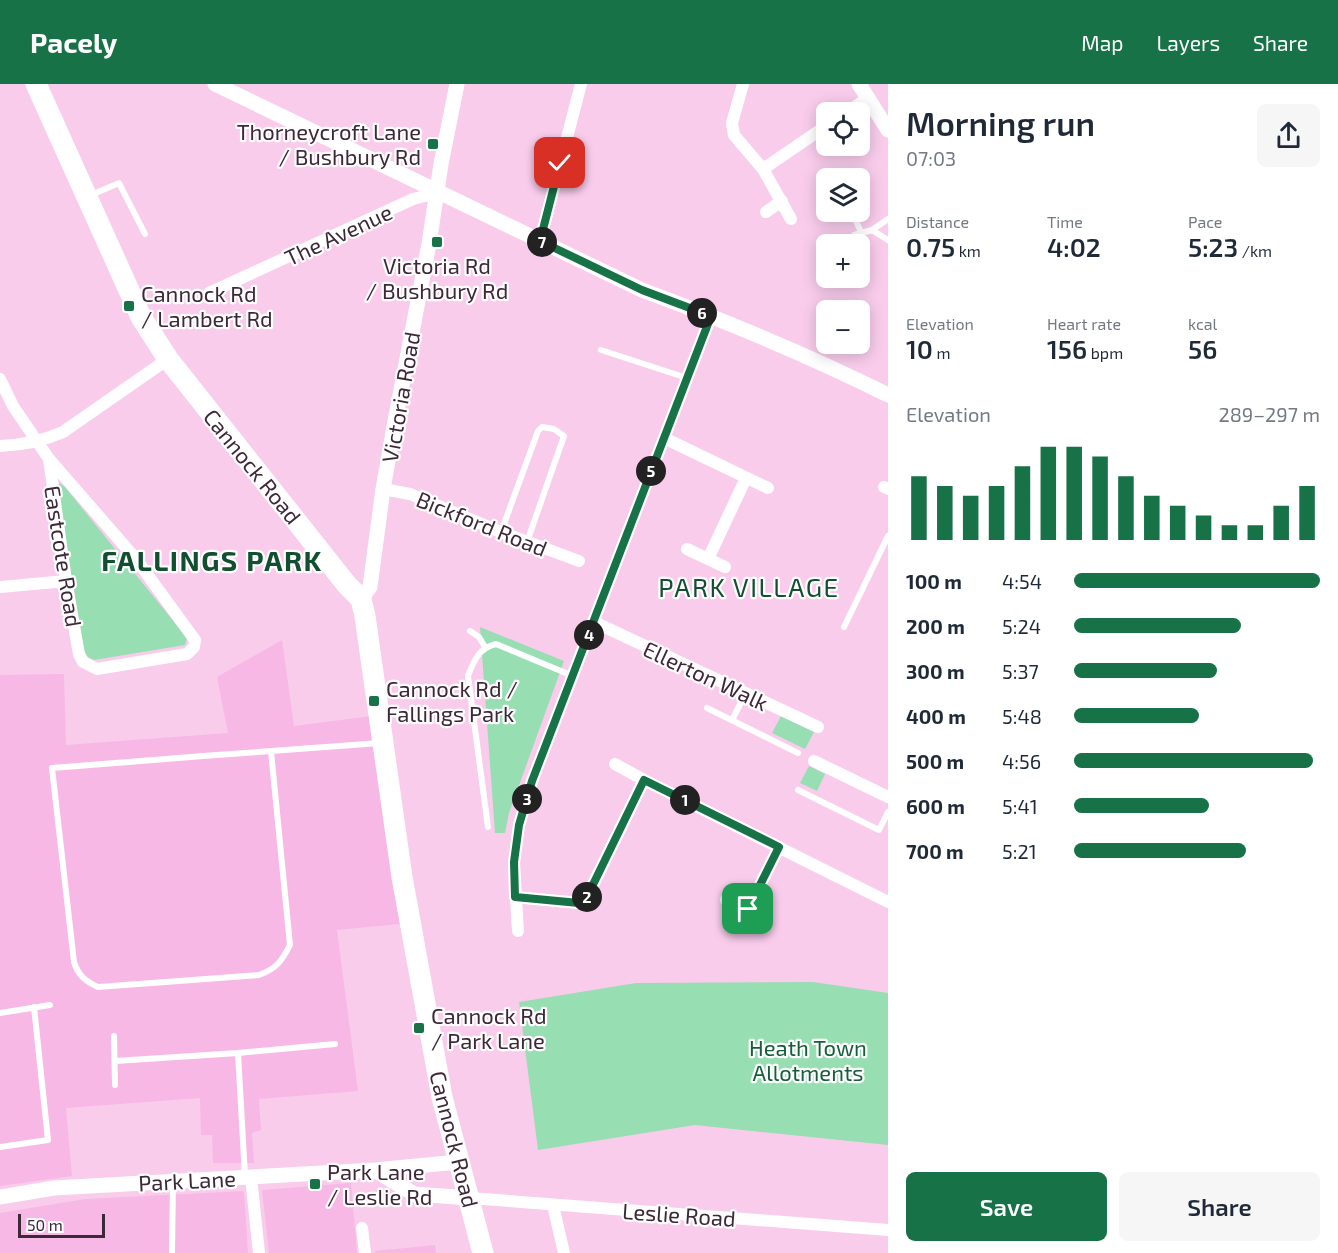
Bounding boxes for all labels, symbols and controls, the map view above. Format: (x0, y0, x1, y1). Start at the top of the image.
text: Pacely (30, 25, 117, 59)
text: Map (1081, 30, 1123, 55)
text: Layers (1156, 30, 1220, 55)
text: Share (1253, 30, 1308, 55)
map controls (816, 102, 870, 354)
button: locate (816, 102, 870, 156)
text: Morning run (906, 103, 1095, 143)
button: share (1257, 104, 1320, 167)
place label: Thorneycroft Lane / Bushbury Rd (237, 118, 421, 169)
marker: Thorneycroft Lane / Bushbury Rd (426, 137, 440, 151)
pin (534, 137, 585, 188)
icon: check (543, 146, 576, 179)
text: 07:03 (906, 146, 956, 170)
button: layers (816, 168, 870, 222)
street label: The Avenue (280, 198, 396, 270)
text: Distance (906, 212, 969, 231)
text: Time (1047, 212, 1083, 231)
text: Pace (1188, 212, 1222, 231)
pin: 7 (527, 227, 557, 257)
text: 0.75 (906, 231, 955, 262)
text: 4:02 (1047, 231, 1101, 262)
text: 5:23 (1188, 231, 1238, 262)
text: 7 (538, 232, 546, 251)
button: + (816, 234, 870, 288)
marker: Victoria Rd / Bushbury Rd (430, 235, 444, 249)
text: km (955, 241, 981, 260)
text: /km (1238, 241, 1272, 260)
place label: Victoria Rd / Bushbury Rd (366, 252, 508, 303)
place label: Cannock Rd / Lambert Rd (141, 280, 273, 331)
pin: 6 (687, 298, 717, 328)
marker: Cannock Rd / Lambert Rd (122, 299, 136, 313)
button: − (816, 300, 870, 354)
text: 6 (697, 303, 707, 322)
text: Elevation (906, 314, 974, 333)
text: Heart rate (1047, 314, 1121, 333)
text: kcal (1188, 314, 1217, 333)
street label: Victoria Road (376, 330, 424, 464)
text: 10 (906, 333, 933, 364)
text: 156 (1047, 333, 1087, 364)
text: 56 (1188, 333, 1217, 364)
text: m (933, 343, 951, 362)
text: bpm (1087, 343, 1123, 362)
text: Elevation (906, 402, 991, 426)
text: 289–297 m (1218, 402, 1320, 426)
street label: Cannock Road (199, 403, 307, 529)
pin: 5 (636, 456, 666, 486)
text: 5 (647, 461, 655, 480)
street label: Eastcote Road (40, 483, 88, 629)
street label: Bickford Road (413, 485, 551, 561)
district label: FALLINGS PARK (101, 543, 323, 577)
text: 100 m (906, 569, 962, 593)
text: 4:54 (1002, 569, 1042, 593)
district label: PARK VILLAGE (658, 571, 840, 602)
text: 200 m (906, 614, 965, 638)
text: 5:24 (1002, 614, 1041, 638)
pin: 4 (574, 620, 604, 650)
text: 4 (584, 625, 594, 644)
street label: Ellerton Walk (639, 635, 773, 715)
text: 300 m (906, 659, 965, 683)
text: 5:37 (1002, 659, 1039, 683)
place label: Cannock Rd / Fallings Park (386, 675, 518, 726)
marker: Cannock Rd / Fallings Park (367, 694, 381, 708)
text: 400 m (906, 704, 966, 728)
text: 5:48 (1002, 704, 1042, 728)
text: 500 m (906, 749, 964, 773)
text: 4:56 (1002, 749, 1041, 773)
pin: 3 (512, 784, 542, 814)
pin: 1 (670, 785, 700, 815)
text: 3 (522, 789, 532, 808)
text: 1 (682, 790, 688, 809)
text: 600 m (906, 794, 965, 818)
text: 5:41 (1002, 794, 1038, 818)
text: 700 m (906, 839, 964, 863)
text: 5:21 (1002, 839, 1037, 863)
pin: 2 (572, 882, 602, 912)
pin (722, 883, 773, 934)
text: 2 (582, 887, 592, 906)
icon: arrive (731, 892, 764, 925)
place label: Cannock Rd / Park Lane (431, 1002, 547, 1053)
marker: Cannock Rd / Park Lane (412, 1021, 426, 1035)
park label: Heath Town Allotments (749, 1034, 867, 1085)
street label: Cannock Road (425, 1068, 485, 1210)
place label: Park Lane / Leslie Rd (327, 1158, 432, 1209)
street label: Park Lane (138, 1164, 236, 1196)
button: Save (906, 1172, 1107, 1241)
button: Share (1119, 1172, 1320, 1241)
marker: Park Lane / Leslie Rd (308, 1177, 322, 1191)
street label: Leslie Road (621, 1197, 737, 1231)
scale bar (18, 1211, 105, 1238)
text: 50 m (27, 1215, 63, 1234)

